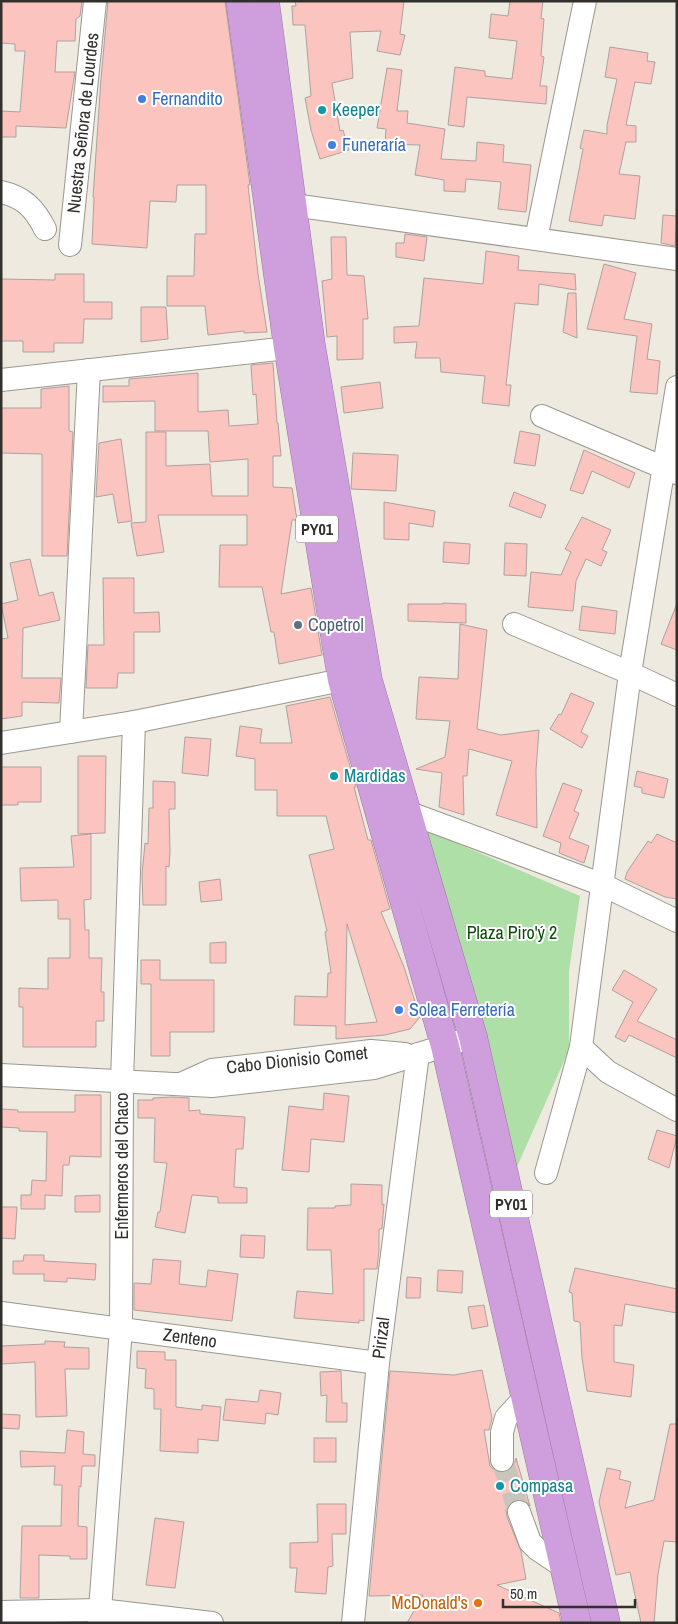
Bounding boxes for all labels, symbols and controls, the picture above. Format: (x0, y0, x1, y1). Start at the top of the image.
street label: Nuestra Señora de Lourdes (61, 31, 104, 214)
place label: Fernandito (152, 86, 223, 111)
marker: Fernandito (136, 93, 148, 105)
place label: Keeper (332, 97, 380, 122)
marker: Keeper (316, 104, 328, 116)
place label: Funeraría (342, 132, 406, 157)
marker: Funeraría (326, 139, 338, 151)
road number: PY01 (296, 516, 338, 542)
place label: Copetrol (308, 612, 364, 637)
marker: Copetrol (292, 619, 304, 631)
place label: Mardidas (344, 763, 406, 788)
marker: Mardidas (328, 770, 340, 782)
park label: Plaza Piro'ý 2 (467, 920, 557, 945)
place label: Solea Ferretería (409, 997, 515, 1022)
marker: Solea Ferretería (393, 1004, 405, 1016)
street label: Cabo Dionisio Comet (225, 1040, 369, 1079)
street label: Enfermeros del Chaco (109, 1093, 134, 1239)
road number: PY01 (490, 1190, 532, 1218)
street label: Pirizal (366, 1316, 395, 1360)
street label: Zenteno (162, 1321, 219, 1354)
place label: Compasa (510, 1473, 573, 1498)
marker: Compasa (494, 1480, 506, 1492)
scale bar (503, 1576, 636, 1608)
text: 50 m (510, 1583, 537, 1604)
place label: McDonald's (391, 1590, 468, 1615)
marker: McDonald's (472, 1597, 484, 1609)

